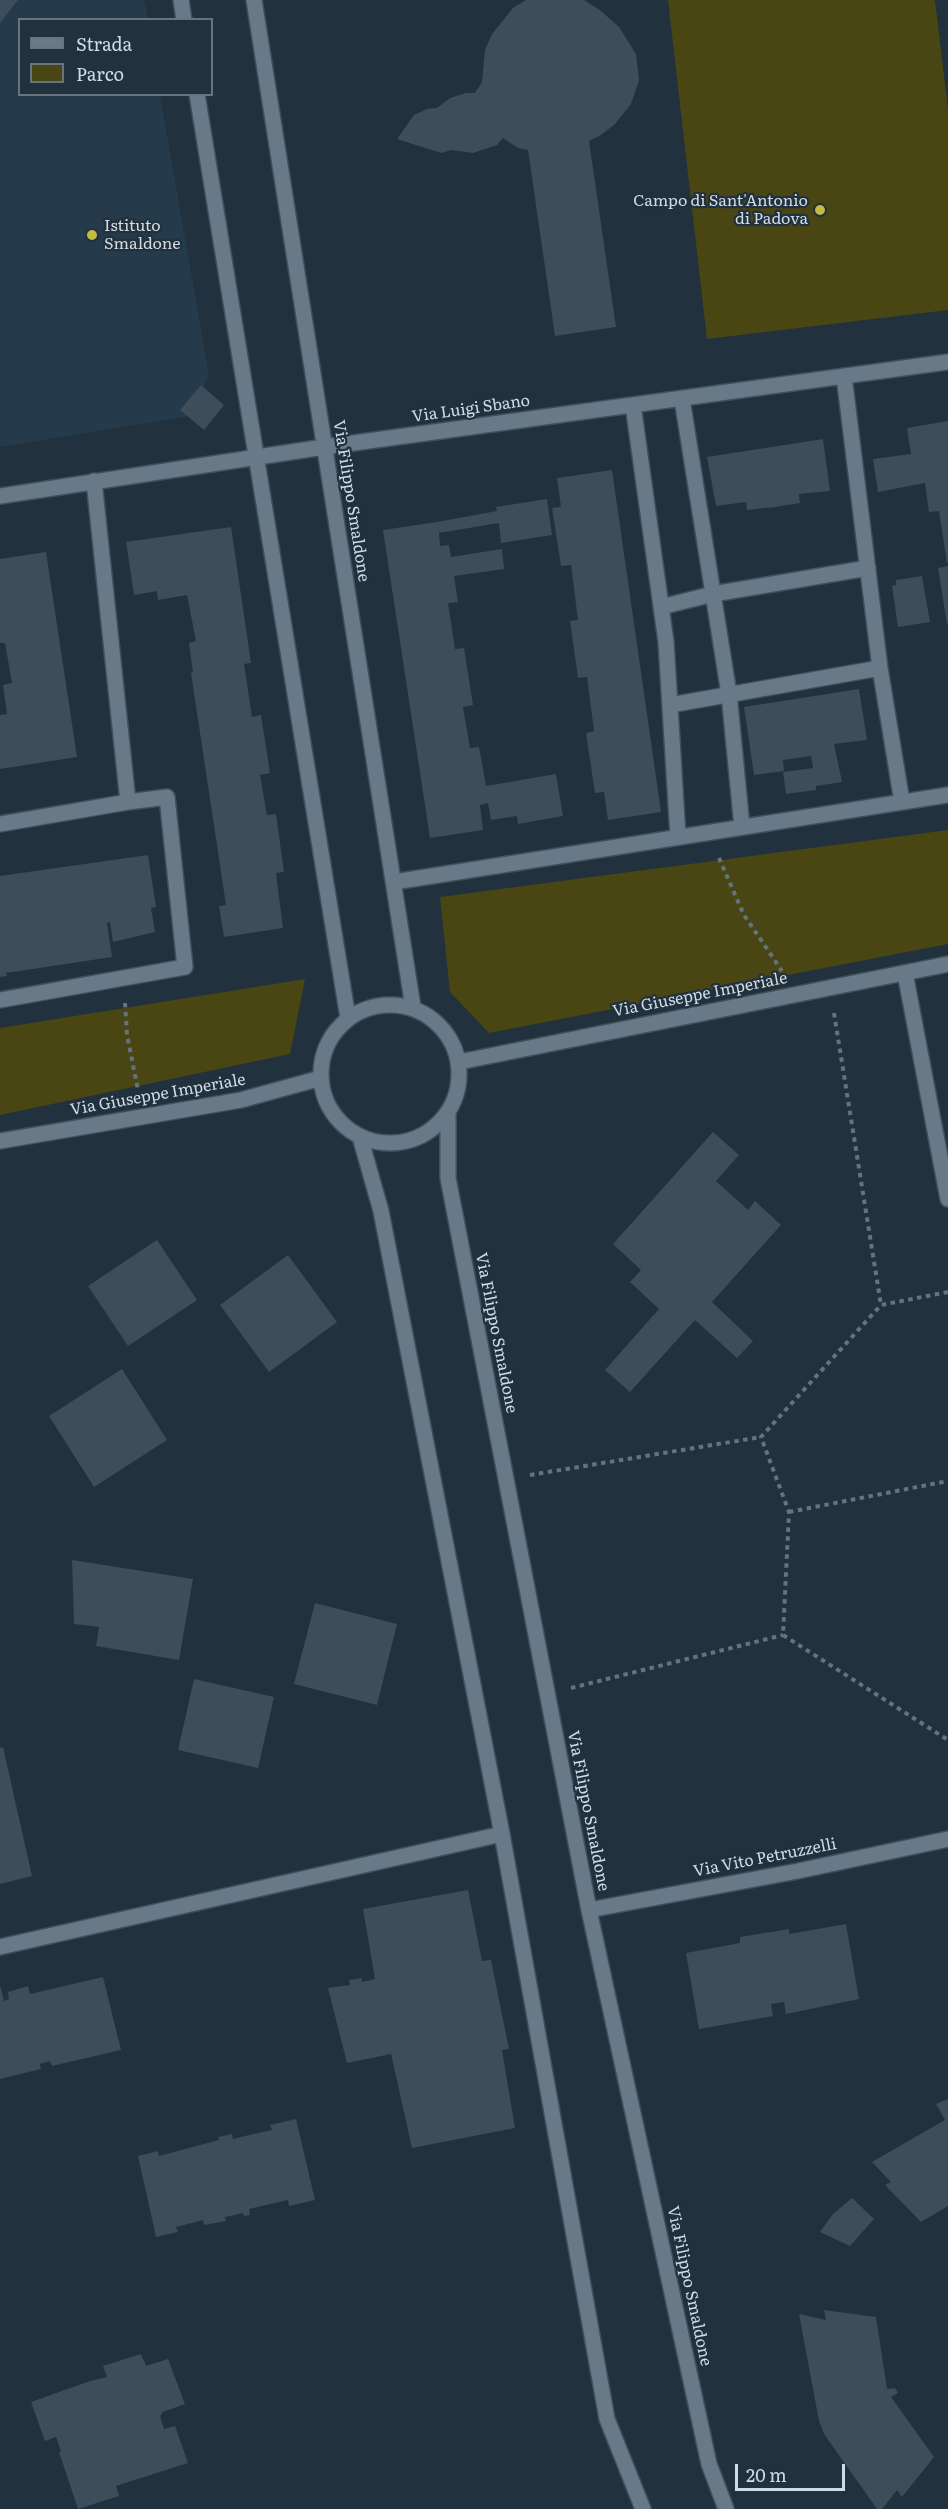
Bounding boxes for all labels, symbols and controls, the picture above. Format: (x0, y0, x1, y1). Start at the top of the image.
legend (18, 18, 213, 96)
text: Strada (76, 30, 132, 57)
text: Parco (76, 60, 124, 87)
place label: Campo di Sant'Antonio di Padova (633, 191, 808, 229)
marker: Campo di Sant'Antonio di Padova (813, 203, 827, 217)
place label: Istituto Smaldone (104, 216, 181, 254)
marker: Istituto Smaldone (85, 228, 99, 242)
street label: Via Luigi Sbano (411, 391, 531, 427)
street label: Via Filippo Smaldone (329, 419, 373, 583)
street label: Via Giuseppe Imperiale (611, 969, 789, 1021)
street label: Via Giuseppe Imperiale (69, 1070, 247, 1120)
street label: Via Filippo Smaldone (471, 1251, 521, 1415)
street label: Via Filippo Smaldone (563, 1729, 613, 1893)
street label: Via Vito Petruzzelli (692, 1835, 838, 1881)
street label: Via Filippo Smaldone (663, 2204, 715, 2368)
scale bar (738, 2452, 848, 2490)
text: 20 m (746, 2461, 787, 2488)

